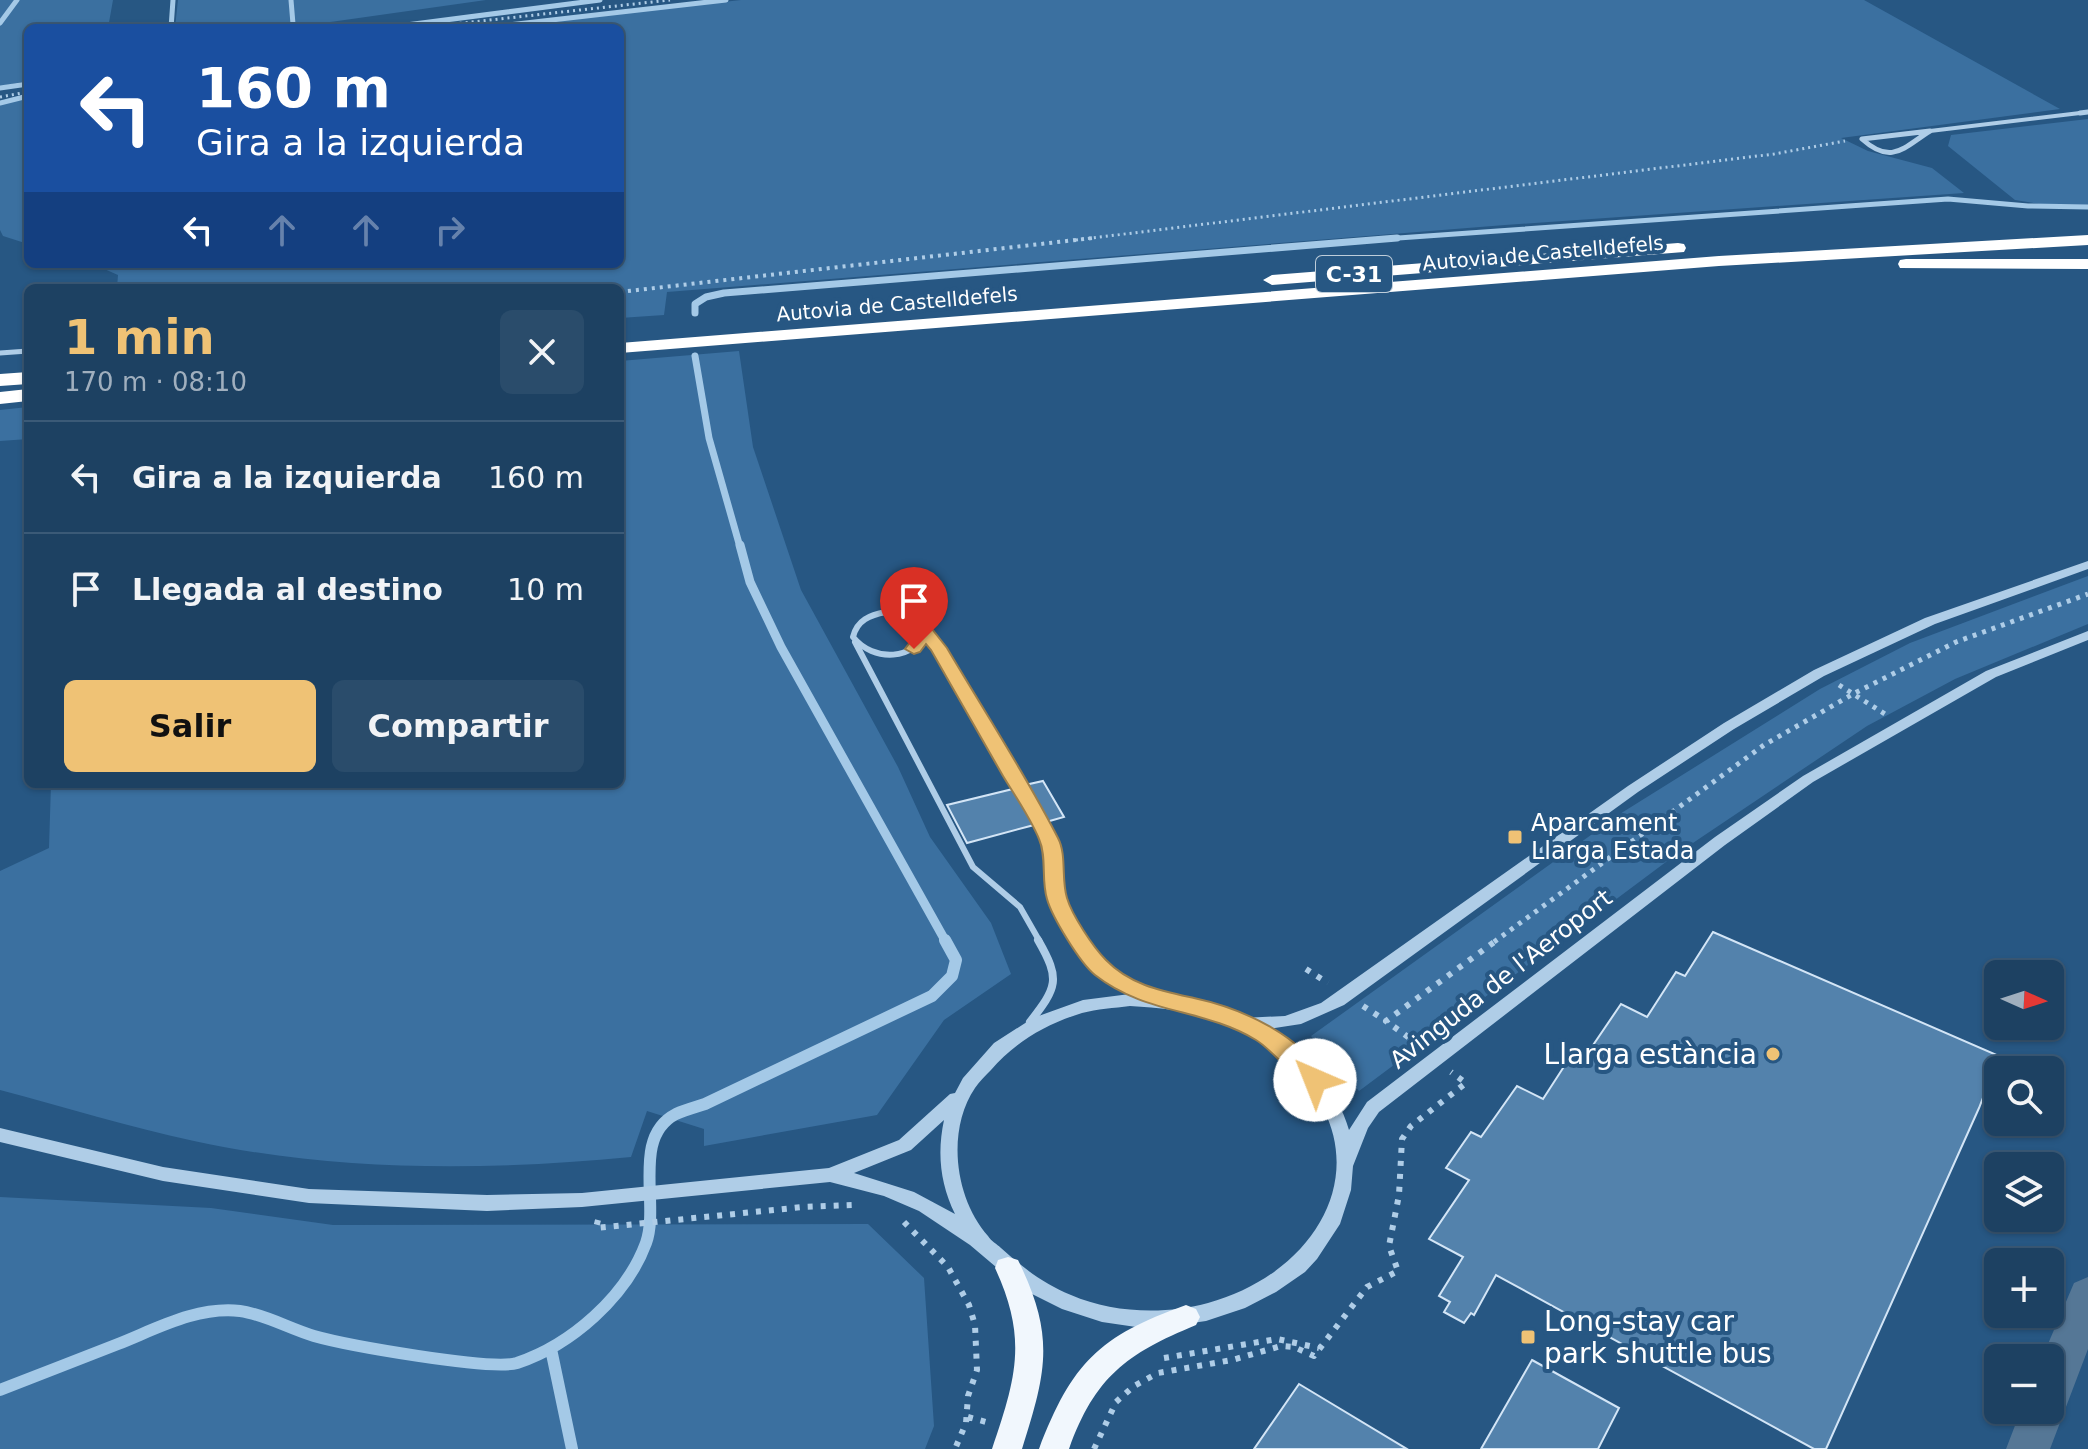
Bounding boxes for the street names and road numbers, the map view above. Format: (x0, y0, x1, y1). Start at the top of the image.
street label: Autovia de Castelldefels (1421, 230, 1665, 276)
road number: C-31 (1316, 256, 1392, 292)
street label: Autovia de Castelldefels (775, 281, 1019, 327)
street label: Avinguda de l'Aeroport (1384, 884, 1618, 1074)

